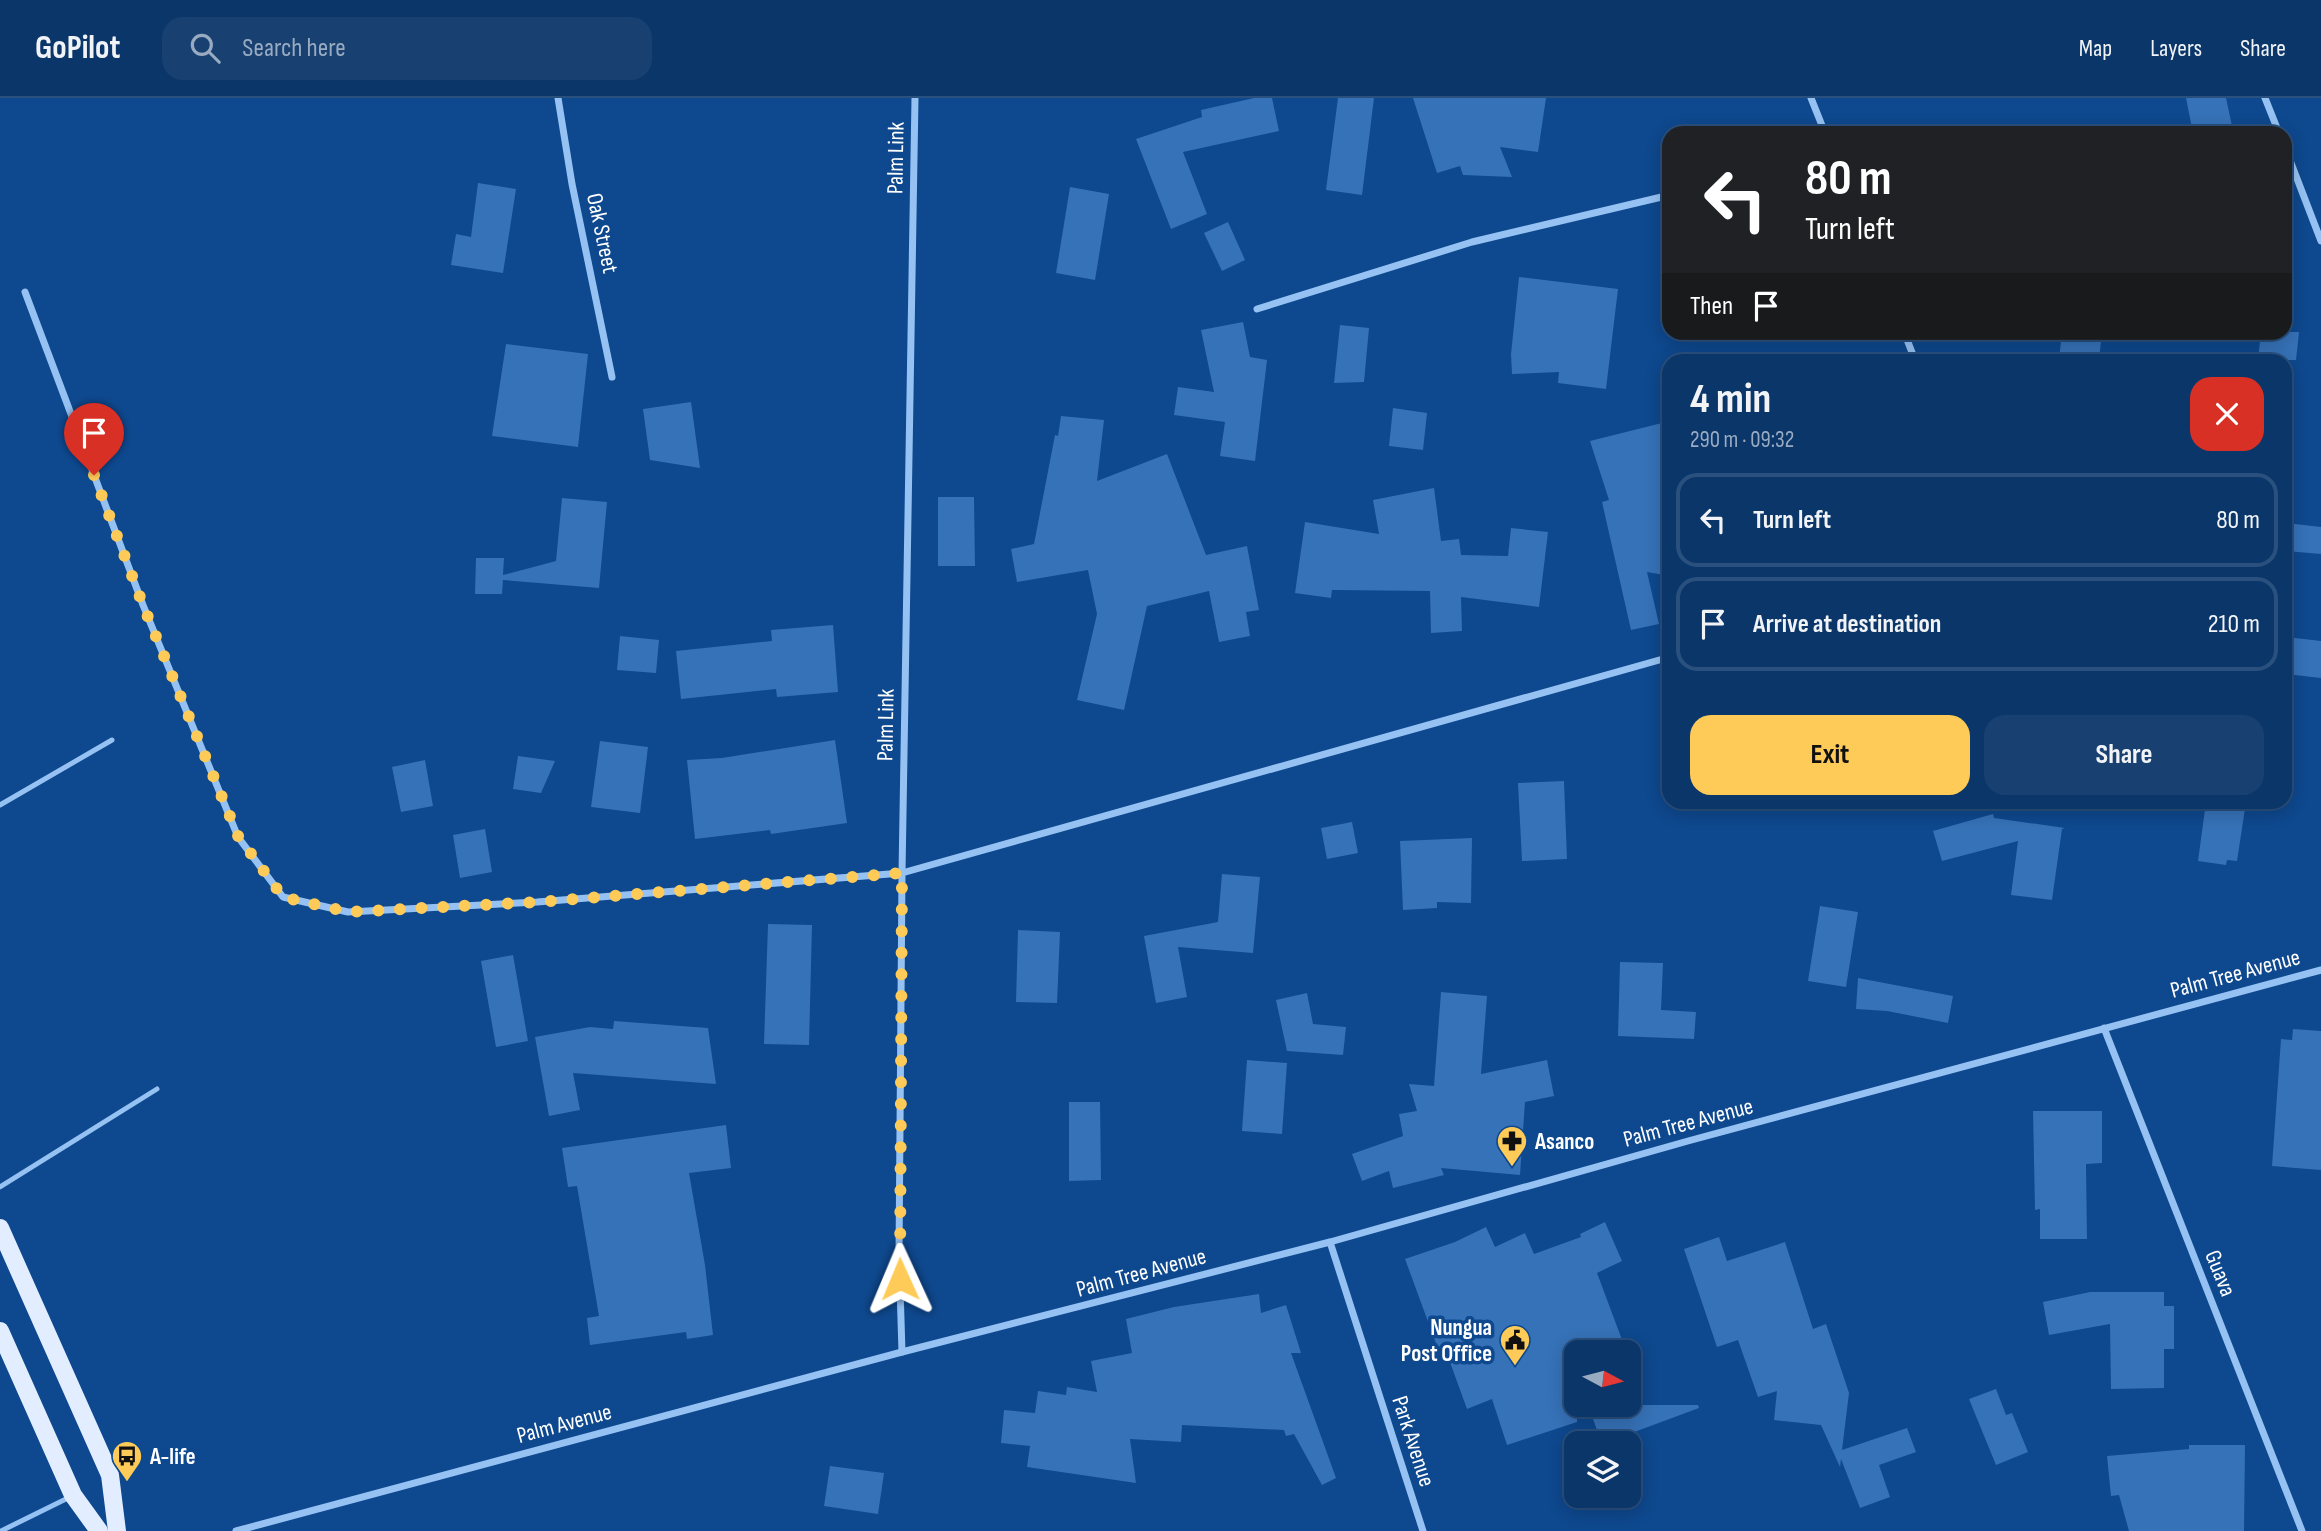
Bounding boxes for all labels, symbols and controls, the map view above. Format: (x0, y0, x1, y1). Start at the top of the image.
search box (162, 17, 652, 80)
text: GoPilot (35, 28, 120, 68)
icon: search (186, 29, 224, 67)
text: Search here (242, 33, 346, 64)
text: Map (2079, 34, 2112, 63)
text: Layers (2150, 34, 2202, 63)
text: Share (2240, 34, 2286, 63)
street label: Palm Link (881, 121, 911, 194)
text: 80 m (1805, 150, 1892, 209)
icon: left (1690, 154, 1781, 245)
street label: Oak Street (580, 191, 624, 276)
text: Turn left (1805, 210, 1895, 249)
icon: arrive (1747, 287, 1785, 325)
text: Then (1690, 291, 1733, 322)
text: 4 min (1690, 374, 1771, 425)
button: close (2190, 377, 2264, 451)
pin (64, 403, 124, 475)
icon: arrive (75, 414, 113, 452)
text: 290 m · 09:32 (1690, 426, 1794, 454)
icon: left (1694, 501, 1732, 539)
text: Turn left (1753, 505, 1831, 536)
text: 80 m (2216, 505, 2260, 536)
icon: arrive (1694, 605, 1732, 643)
text: Arrive at destination (1753, 609, 1941, 640)
text: 210 m (2208, 609, 2260, 640)
street label: Palm Link (871, 688, 901, 761)
button: Exit (1690, 715, 1970, 795)
button: Share (1984, 715, 2264, 795)
street label: Palm Tree Avenue (2167, 943, 2303, 1005)
street label: Palm Tree Avenue (1620, 1092, 1756, 1154)
pharmacy icon: Asanco (1495, 1124, 1529, 1168)
place label: Asanco (1534, 1128, 1594, 1156)
position arrow (863, 1242, 937, 1316)
street label: Palm Tree Avenue (1073, 1242, 1209, 1304)
street label: Guava (2198, 1246, 2242, 1301)
place label: Nungua Post Office (1401, 1314, 1492, 1368)
public building icon: Nungua Post Office (1498, 1323, 1532, 1367)
north arrow (1564, 1340, 1642, 1418)
map controls (1564, 1340, 1641, 1508)
street label: Park Avenue (1385, 1392, 1441, 1490)
street label: Palm Avenue (514, 1398, 615, 1450)
button: layers (1564, 1431, 1641, 1508)
bus stop icon: A-life (110, 1439, 144, 1483)
place label: A-life (149, 1443, 196, 1471)

